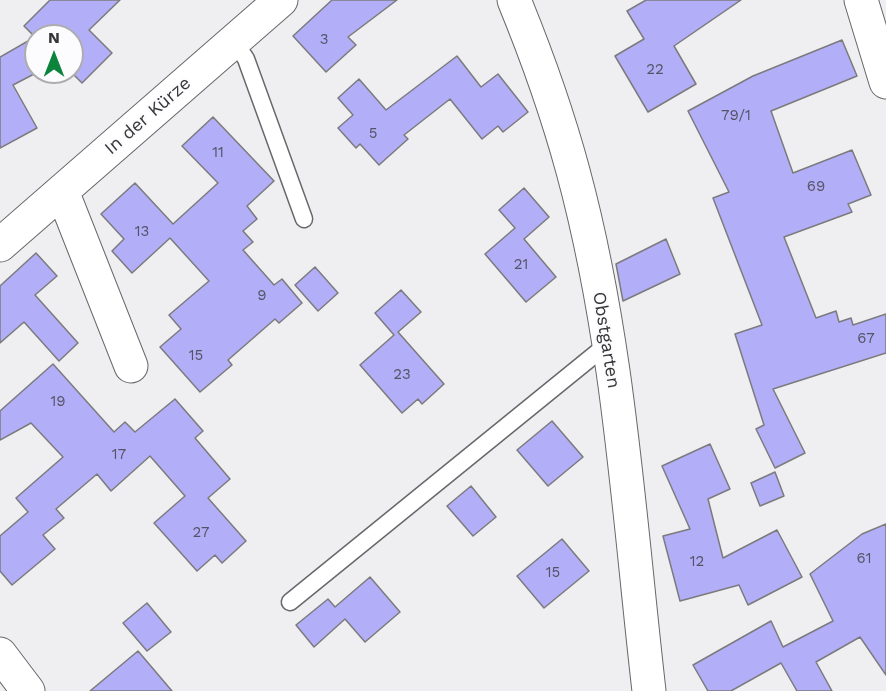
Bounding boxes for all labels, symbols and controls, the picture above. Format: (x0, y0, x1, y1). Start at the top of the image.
north arrow (24, 24, 84, 84)
text: N (48, 28, 60, 47)
house number: 3 (320, 31, 328, 49)
house number: 22 (646, 61, 664, 79)
street label: In der Kürze (100, 73, 196, 159)
house number: 79/1 (721, 107, 751, 125)
house number: 5 (369, 125, 377, 143)
house number: 11 (212, 144, 224, 162)
house number: 69 (807, 178, 825, 196)
house number: 13 (135, 223, 149, 241)
house number: 21 (514, 256, 528, 274)
house number: 9 (257, 287, 267, 305)
street label: Obstgarten (588, 290, 624, 390)
house number: 67 (857, 330, 875, 348)
house number: 15 (189, 347, 203, 365)
house number: 23 (393, 366, 411, 384)
house number: 19 (50, 393, 66, 411)
house number: 17 (112, 446, 126, 464)
house number: 27 (193, 524, 209, 542)
house number: 61 (857, 550, 871, 568)
house number: 12 (690, 553, 704, 571)
house number: 15 (546, 564, 560, 582)

